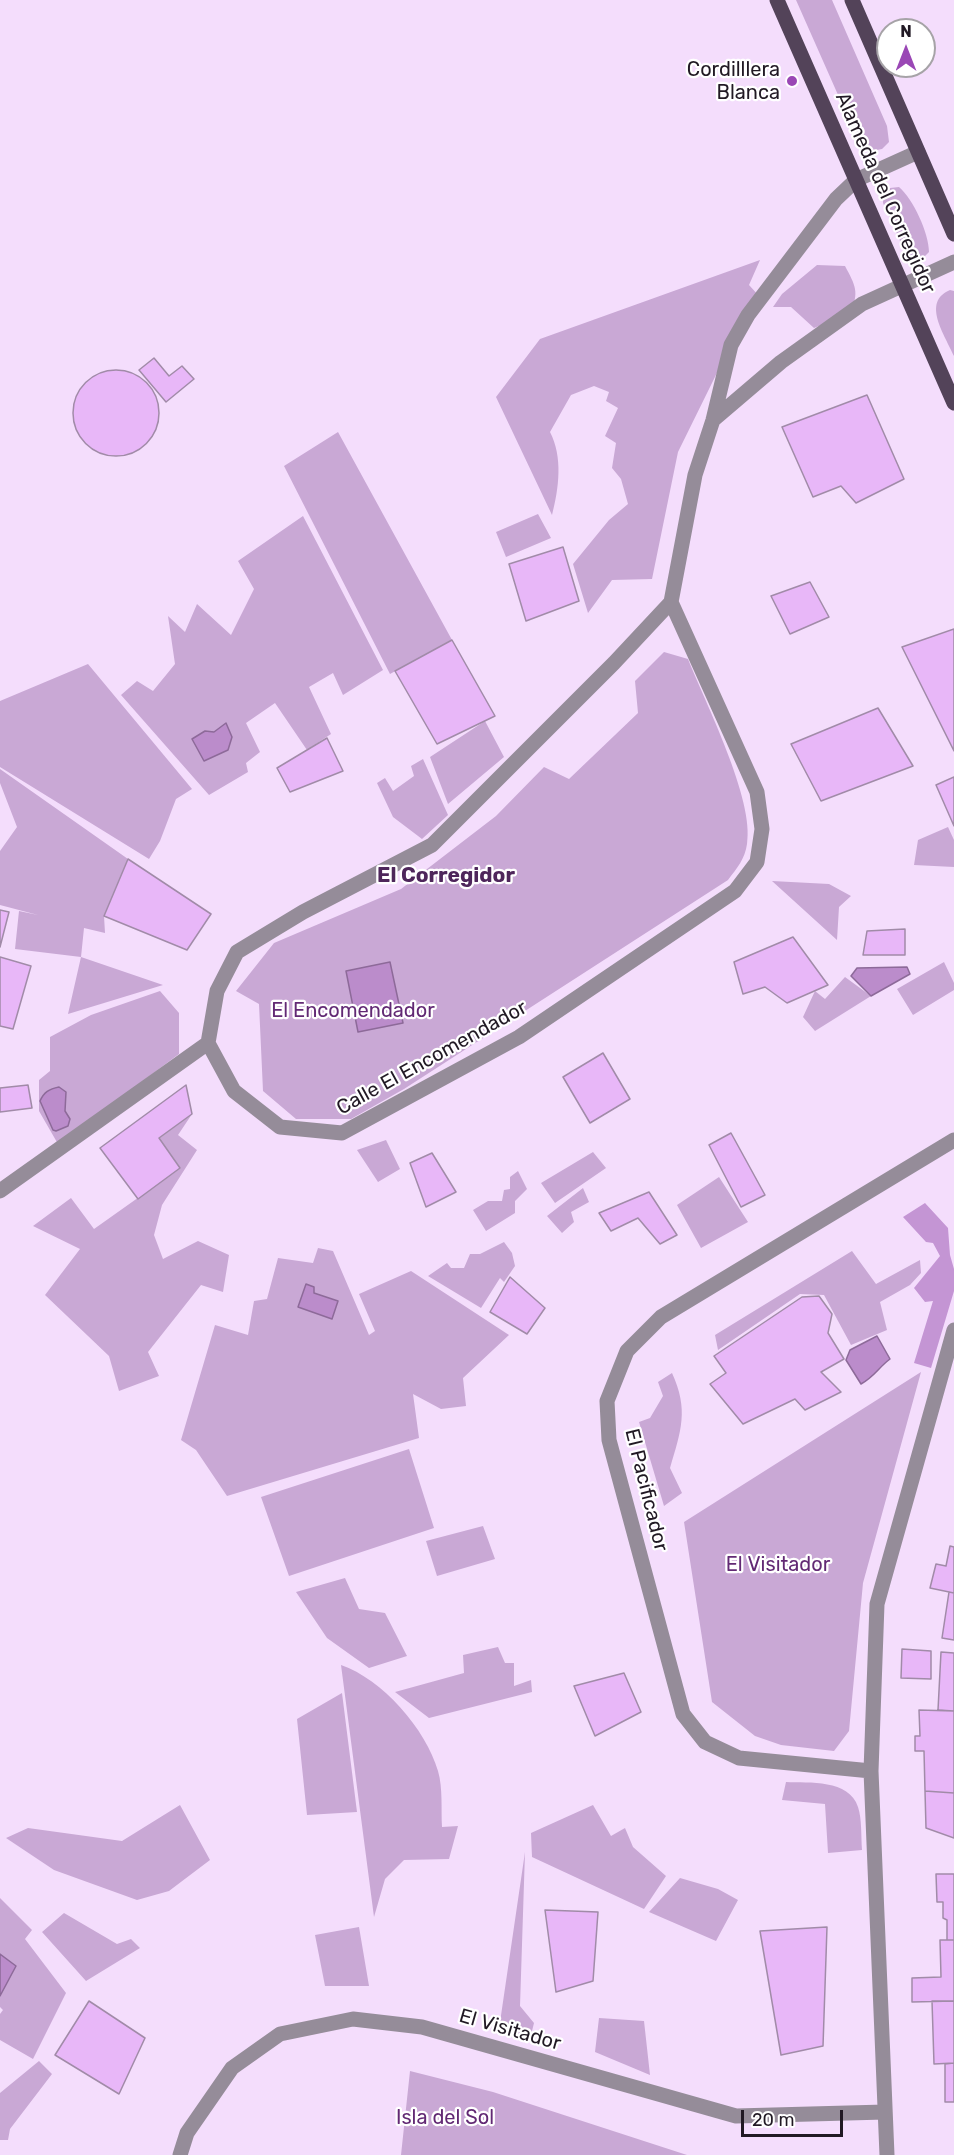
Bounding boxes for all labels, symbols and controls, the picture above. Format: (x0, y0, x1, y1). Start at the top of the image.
north arrow (876, 18, 936, 78)
text: N (900, 22, 912, 41)
place label: Cordilllera Blanca (687, 58, 780, 105)
marker: Cordilllera Blanca (785, 74, 799, 88)
street label: Alameda del Corregidor (830, 89, 940, 297)
district label: El Corregidor (377, 863, 515, 889)
street label: Calle El Encomendador (333, 996, 531, 1120)
park label: El Encomendador (271, 999, 435, 1023)
street label: El Pacificador (619, 1426, 673, 1554)
park label: El Visitador (726, 1553, 830, 1577)
street label: El Visitador (456, 2004, 564, 2056)
scale bar (744, 2098, 846, 2136)
park label: Isla del Sol (396, 2106, 494, 2130)
text: 20 m (752, 2109, 794, 2131)

